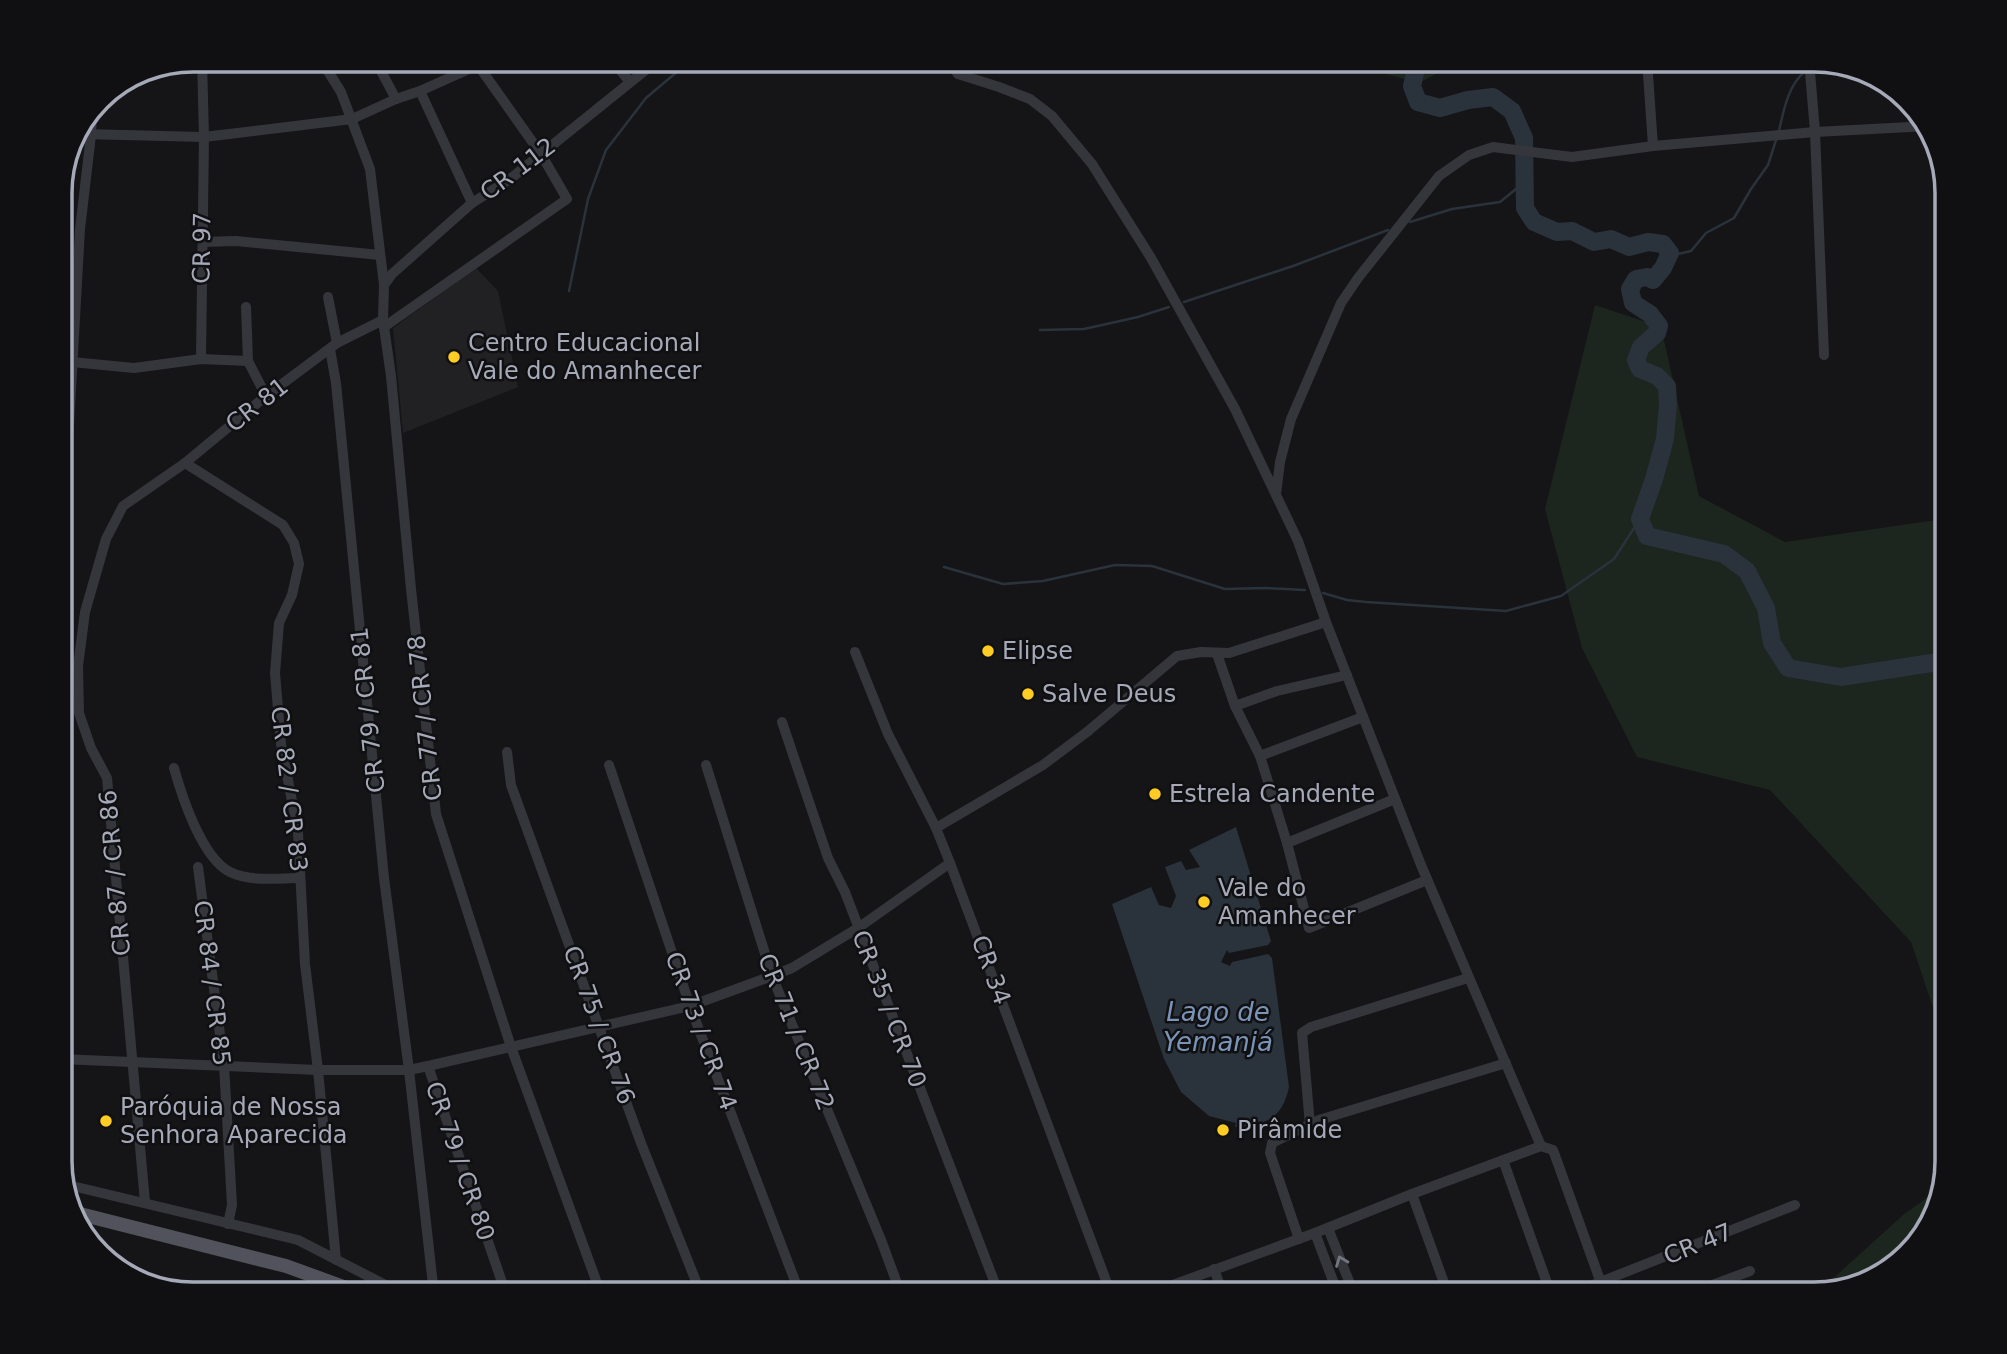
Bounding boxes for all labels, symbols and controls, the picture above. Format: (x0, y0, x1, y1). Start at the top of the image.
street label: CR 112 (475, 132, 561, 206)
street label: CR 97 (187, 212, 217, 284)
place label: Centro Educacional Vale do Amanhecer (468, 329, 702, 385)
marker: Centro Educacional Vale do Amanhecer (446, 349, 462, 365)
street label: CR 81 (220, 372, 294, 438)
street label: CR 79 / CR 81 (345, 626, 391, 794)
street label: CR 77 / CR 78 (402, 634, 448, 802)
place label: Elipse (1002, 637, 1073, 665)
marker: Elipse (980, 643, 996, 659)
place label: Salve Deus (1042, 680, 1176, 708)
marker: Salve Deus (1020, 686, 1036, 702)
street label: CR 82 / CR 83 (265, 705, 313, 873)
place label: Estrela Candente (1169, 780, 1375, 808)
marker: Estrela Candente (1147, 786, 1163, 802)
street label: CR 87 / CR 86 (94, 789, 136, 957)
place label: Vale do Amanhecer (1218, 874, 1356, 930)
marker: Vale do Amanhecer (1196, 894, 1212, 910)
street label: CR 84 / CR 85 (188, 899, 236, 1067)
street label: CR 35 / CR 70 (846, 926, 932, 1092)
street label: CR 34 (966, 932, 1016, 1008)
street label: CR 75 / CR 76 (557, 942, 641, 1108)
street label: CR 73 / CR 74 (659, 948, 743, 1114)
street label: CR 71 / CR 72 (752, 950, 840, 1114)
water label: Lago de Yemanjá (1163, 997, 1273, 1057)
street label: CR 79 / CR 80 (420, 1078, 500, 1244)
place label: Paróquia de Nossa Senhora Aparecida (120, 1093, 348, 1149)
marker: Paróquia de Nossa Senhora Aparecida (98, 1113, 114, 1129)
place label: Pirâmide (1237, 1116, 1342, 1144)
marker: Pirâmide (1215, 1122, 1231, 1138)
street label: CR 47 (1660, 1218, 1736, 1270)
one-way arrow (1336, 1256, 1350, 1268)

